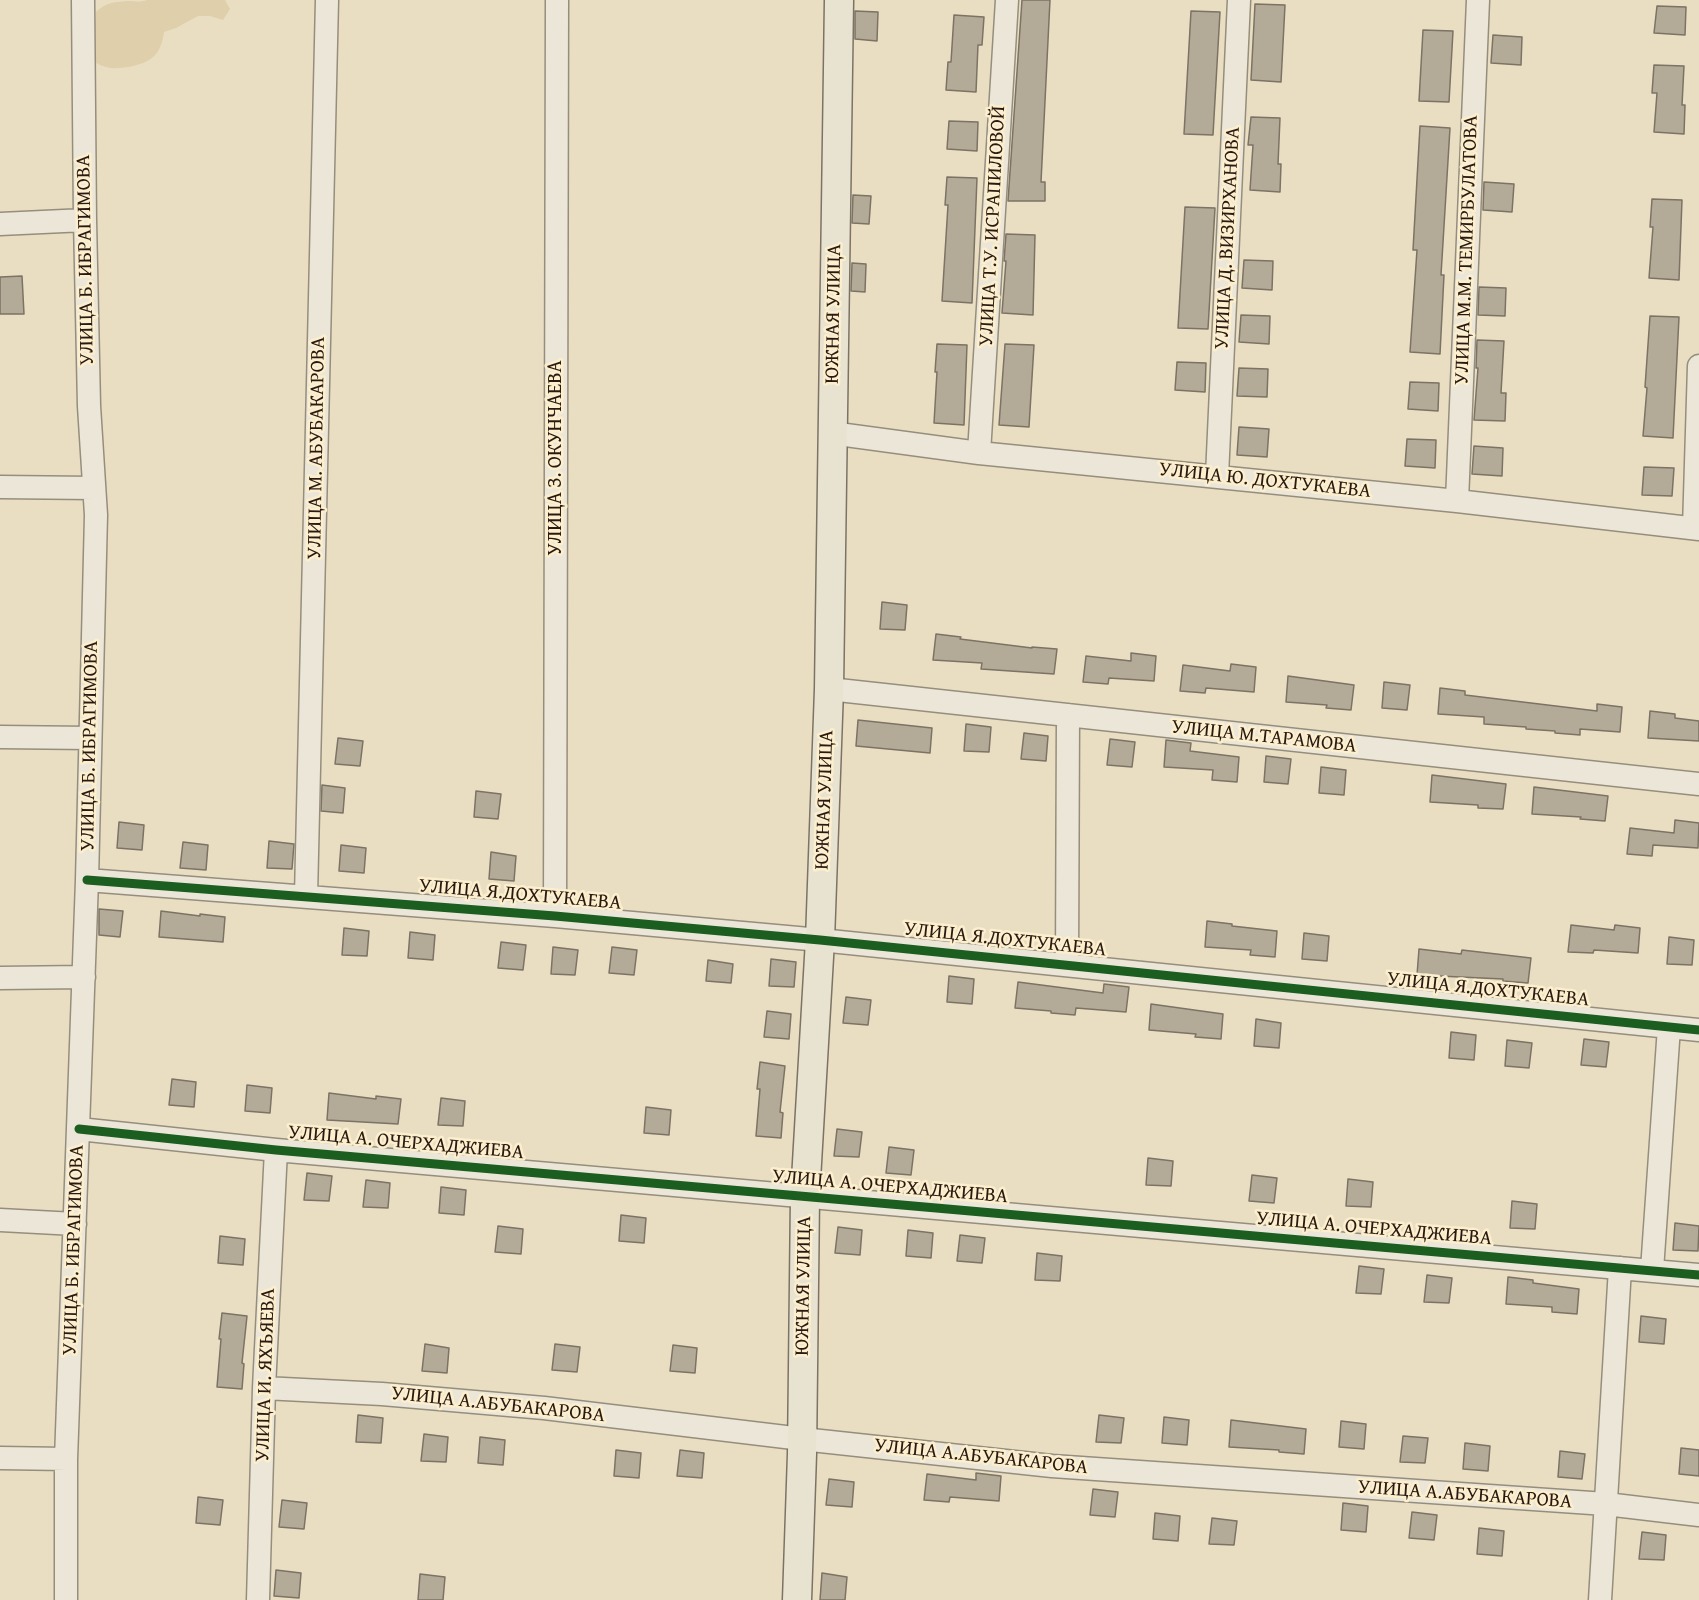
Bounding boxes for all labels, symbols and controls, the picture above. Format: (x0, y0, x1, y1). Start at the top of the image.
street label: УЛИЦА Т.У. ИСРАПИЛОВОЙ (975, 105, 1011, 347)
street label: УЛИЦА М.М. ТЕМИРБУЛАТОВА (1450, 115, 1484, 385)
street label: УЛИЦА Д. ВИЗИРХАНОВА (1210, 126, 1246, 350)
street label: УЛИЦА Б. ИБРАГИМОВА (72, 155, 100, 365)
street label: ЮЖНАЯ УЛИЦА (821, 244, 847, 384)
street label: УЛИЦА М. АБУБАКАРОВА (303, 336, 331, 560)
street label: УЛИЦА З. ОКУНЧАЕВА (544, 360, 568, 556)
street label: УЛИЦА Ю. ДОХТУКАЕВА (1158, 458, 1372, 504)
street label: УЛИЦА Б. ИБРАГИМОВА (76, 641, 104, 851)
street label: УЛИЦА М.ТАРАМОВА (1170, 715, 1358, 759)
street label: ЮЖНАЯ УЛИЦА (811, 730, 839, 870)
street label: УЛИЦА Я.ДОХТУКАЕВА (418, 874, 622, 916)
street label: УЛИЦА Я.ДОХТУКАЕВА (903, 917, 1107, 963)
street label: УЛИЦА Я.ДОХТУКАЕВА (1386, 967, 1590, 1013)
street label: УЛИЦА А. ОЧЕРХАДЖИЕВА (287, 1121, 525, 1165)
street label: УЛИЦА Б. ИБРАГИМОВА (58, 1144, 90, 1356)
street label: УЛИЦА А. ОЧЕРХАДЖИЕВА (771, 1165, 1009, 1209)
street label: УЛИЦА А. ОЧЕРХАДЖИЕВА (1255, 1207, 1493, 1251)
street label: ЮЖНАЯ УЛИЦА (791, 1216, 817, 1356)
street label: УЛИЦА И. ЯХЪЯЕВА (251, 1288, 281, 1462)
street label: УЛИЦА А.АБУБАКАРОВА (390, 1382, 606, 1428)
street label: УЛИЦА А.АБУБАКАРОВА (873, 1434, 1089, 1480)
street label: УЛИЦА А.АБУБАКАРОВА (1357, 1476, 1573, 1514)

